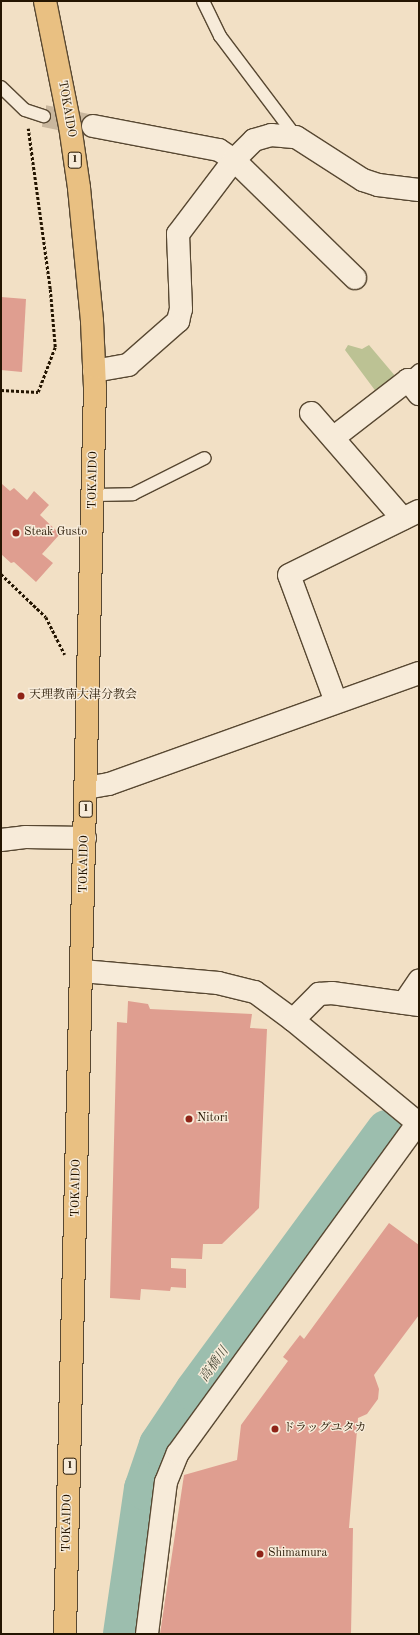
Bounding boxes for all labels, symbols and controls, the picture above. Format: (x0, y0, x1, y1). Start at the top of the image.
street label: TOKAIDO (54, 79, 78, 139)
road number: 1 (67, 151, 83, 169)
street label: TOKAIDO (86, 451, 102, 509)
place label: Steak Gusto (24, 526, 87, 540)
marker: Steak Gusto (11, 528, 21, 538)
place label: 天理教南大津分教会 (29, 689, 137, 703)
marker: 天理教南大津分教会 (16, 691, 26, 701)
road number: 1 (78, 800, 94, 818)
street label: TOKAIDO (77, 835, 93, 893)
place label: Nitori (197, 1112, 228, 1126)
marker: Nitori (184, 1114, 194, 1124)
street label: TOKAIDO (69, 1159, 85, 1217)
water label: 高橋川 (197, 1345, 233, 1385)
place label: ドラッグユタカ (283, 1422, 367, 1436)
marker: ドラッグユタカ (270, 1424, 280, 1434)
road number: 1 (62, 1457, 78, 1475)
street label: TOKAIDO (60, 1494, 76, 1552)
place label: Shimamura (268, 1547, 327, 1561)
marker: Shimamura (255, 1549, 265, 1559)

